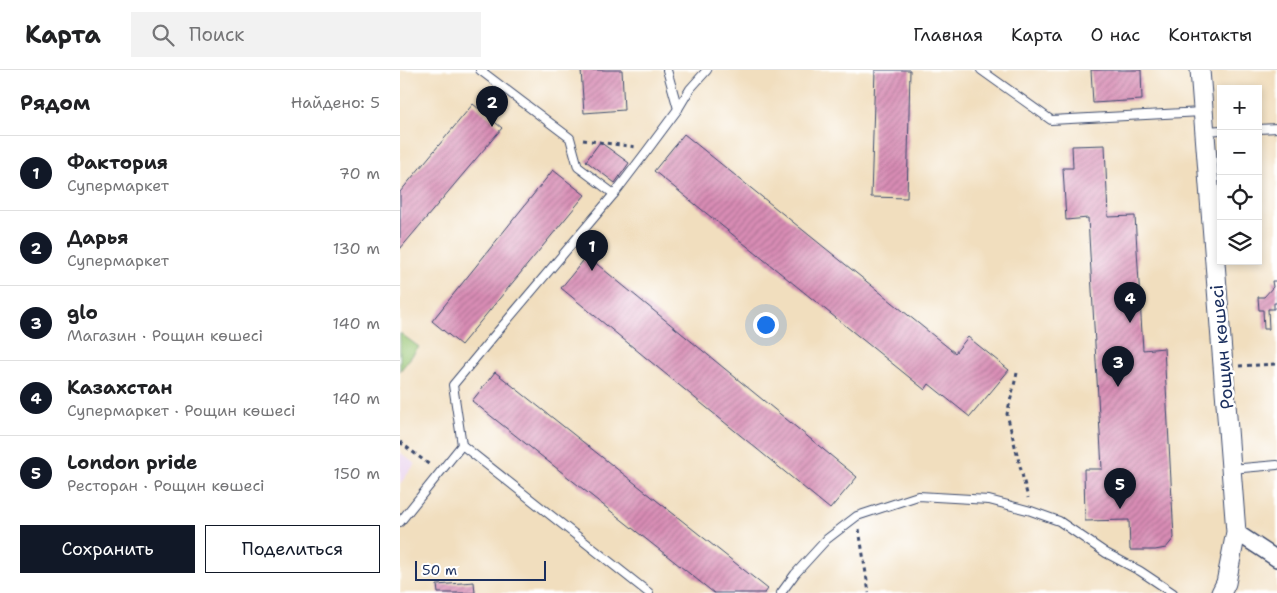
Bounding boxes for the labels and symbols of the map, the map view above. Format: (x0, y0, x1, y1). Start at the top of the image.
pin: 2 (476, 86, 508, 127)
pin: 1 (576, 230, 608, 271)
pin: 4 (1114, 282, 1146, 323)
street label: Рощин көшесі (1205, 284, 1239, 410)
your location (753, 312, 779, 338)
pin: 3 (1102, 346, 1134, 387)
pin: 5 (1104, 468, 1136, 509)
scale bar (415, 558, 546, 581)

